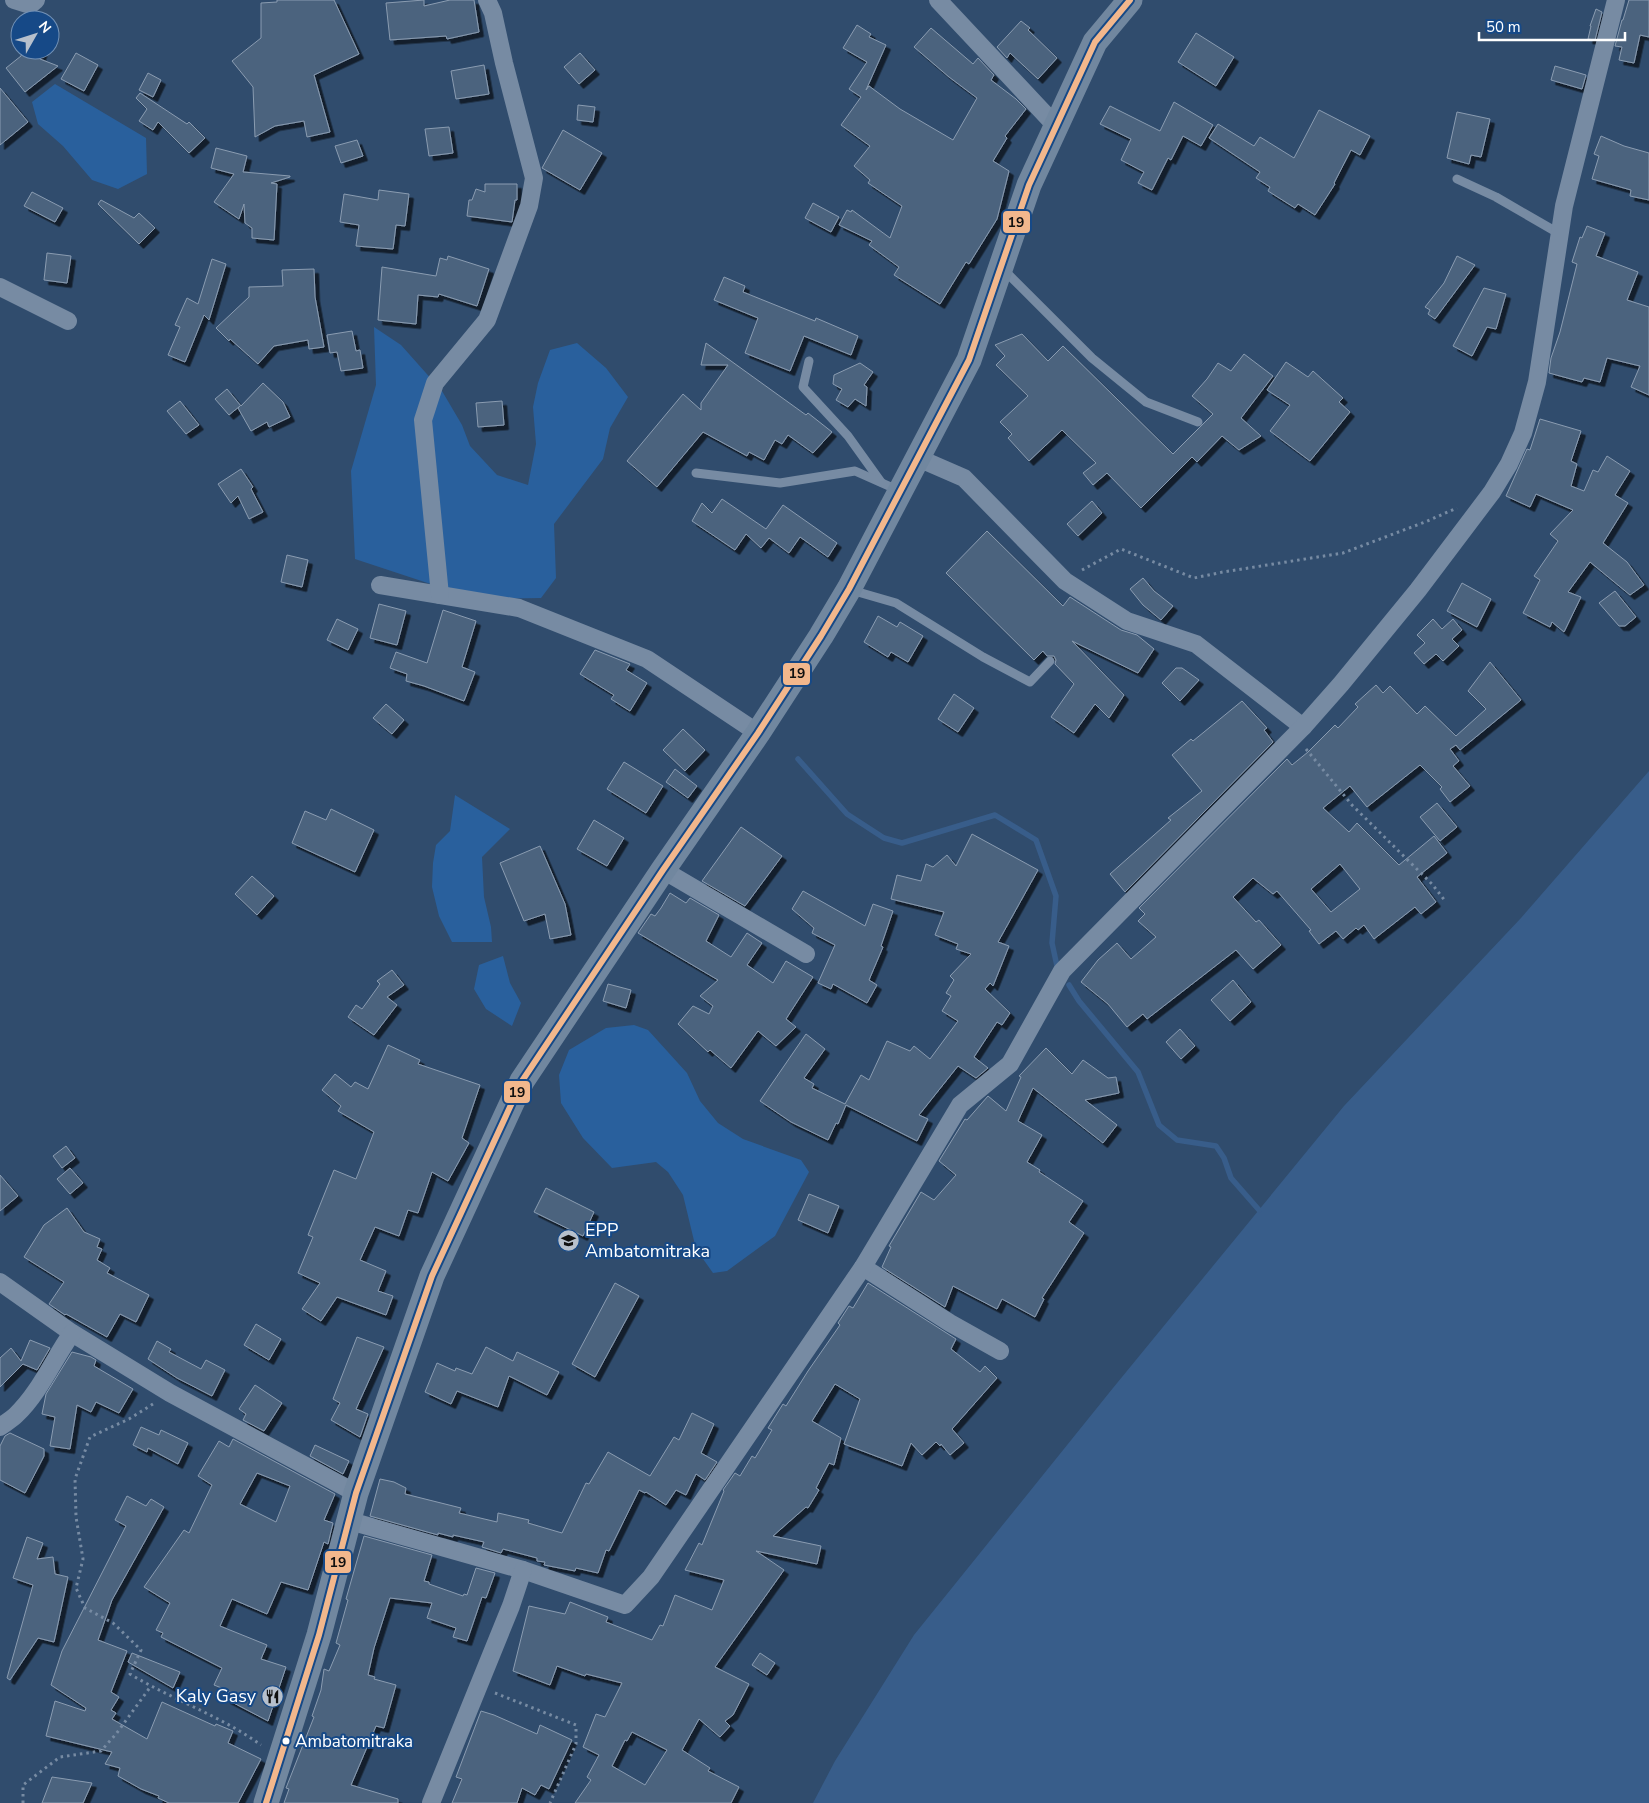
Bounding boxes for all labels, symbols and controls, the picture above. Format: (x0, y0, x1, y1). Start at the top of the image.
north arrow (10, 10, 60, 60)
scale bar (1479, 10, 1625, 42)
text: N (34, 17, 55, 37)
text: 50 m (1486, 17, 1521, 37)
line badge: 19 (1002, 210, 1031, 234)
text: 19 (1008, 213, 1024, 232)
line badge: 19 (782, 662, 811, 686)
text: 19 (789, 664, 805, 683)
line badge: 19 (503, 1080, 531, 1104)
text: 19 (509, 1083, 525, 1102)
place label: EPP Ambatomitraka (585, 1218, 710, 1263)
school or university icon: EPP Ambatomitraka (557, 1228, 581, 1252)
line badge: 19 (324, 1550, 352, 1574)
text: 19 (330, 1553, 346, 1572)
place label: Kaly Gasy (176, 1684, 257, 1708)
restaurant icon: Kaly Gasy (260, 1684, 284, 1708)
place label: Ambatomitraka (295, 1730, 413, 1753)
marker: Ambatomitraka (281, 1736, 291, 1746)

